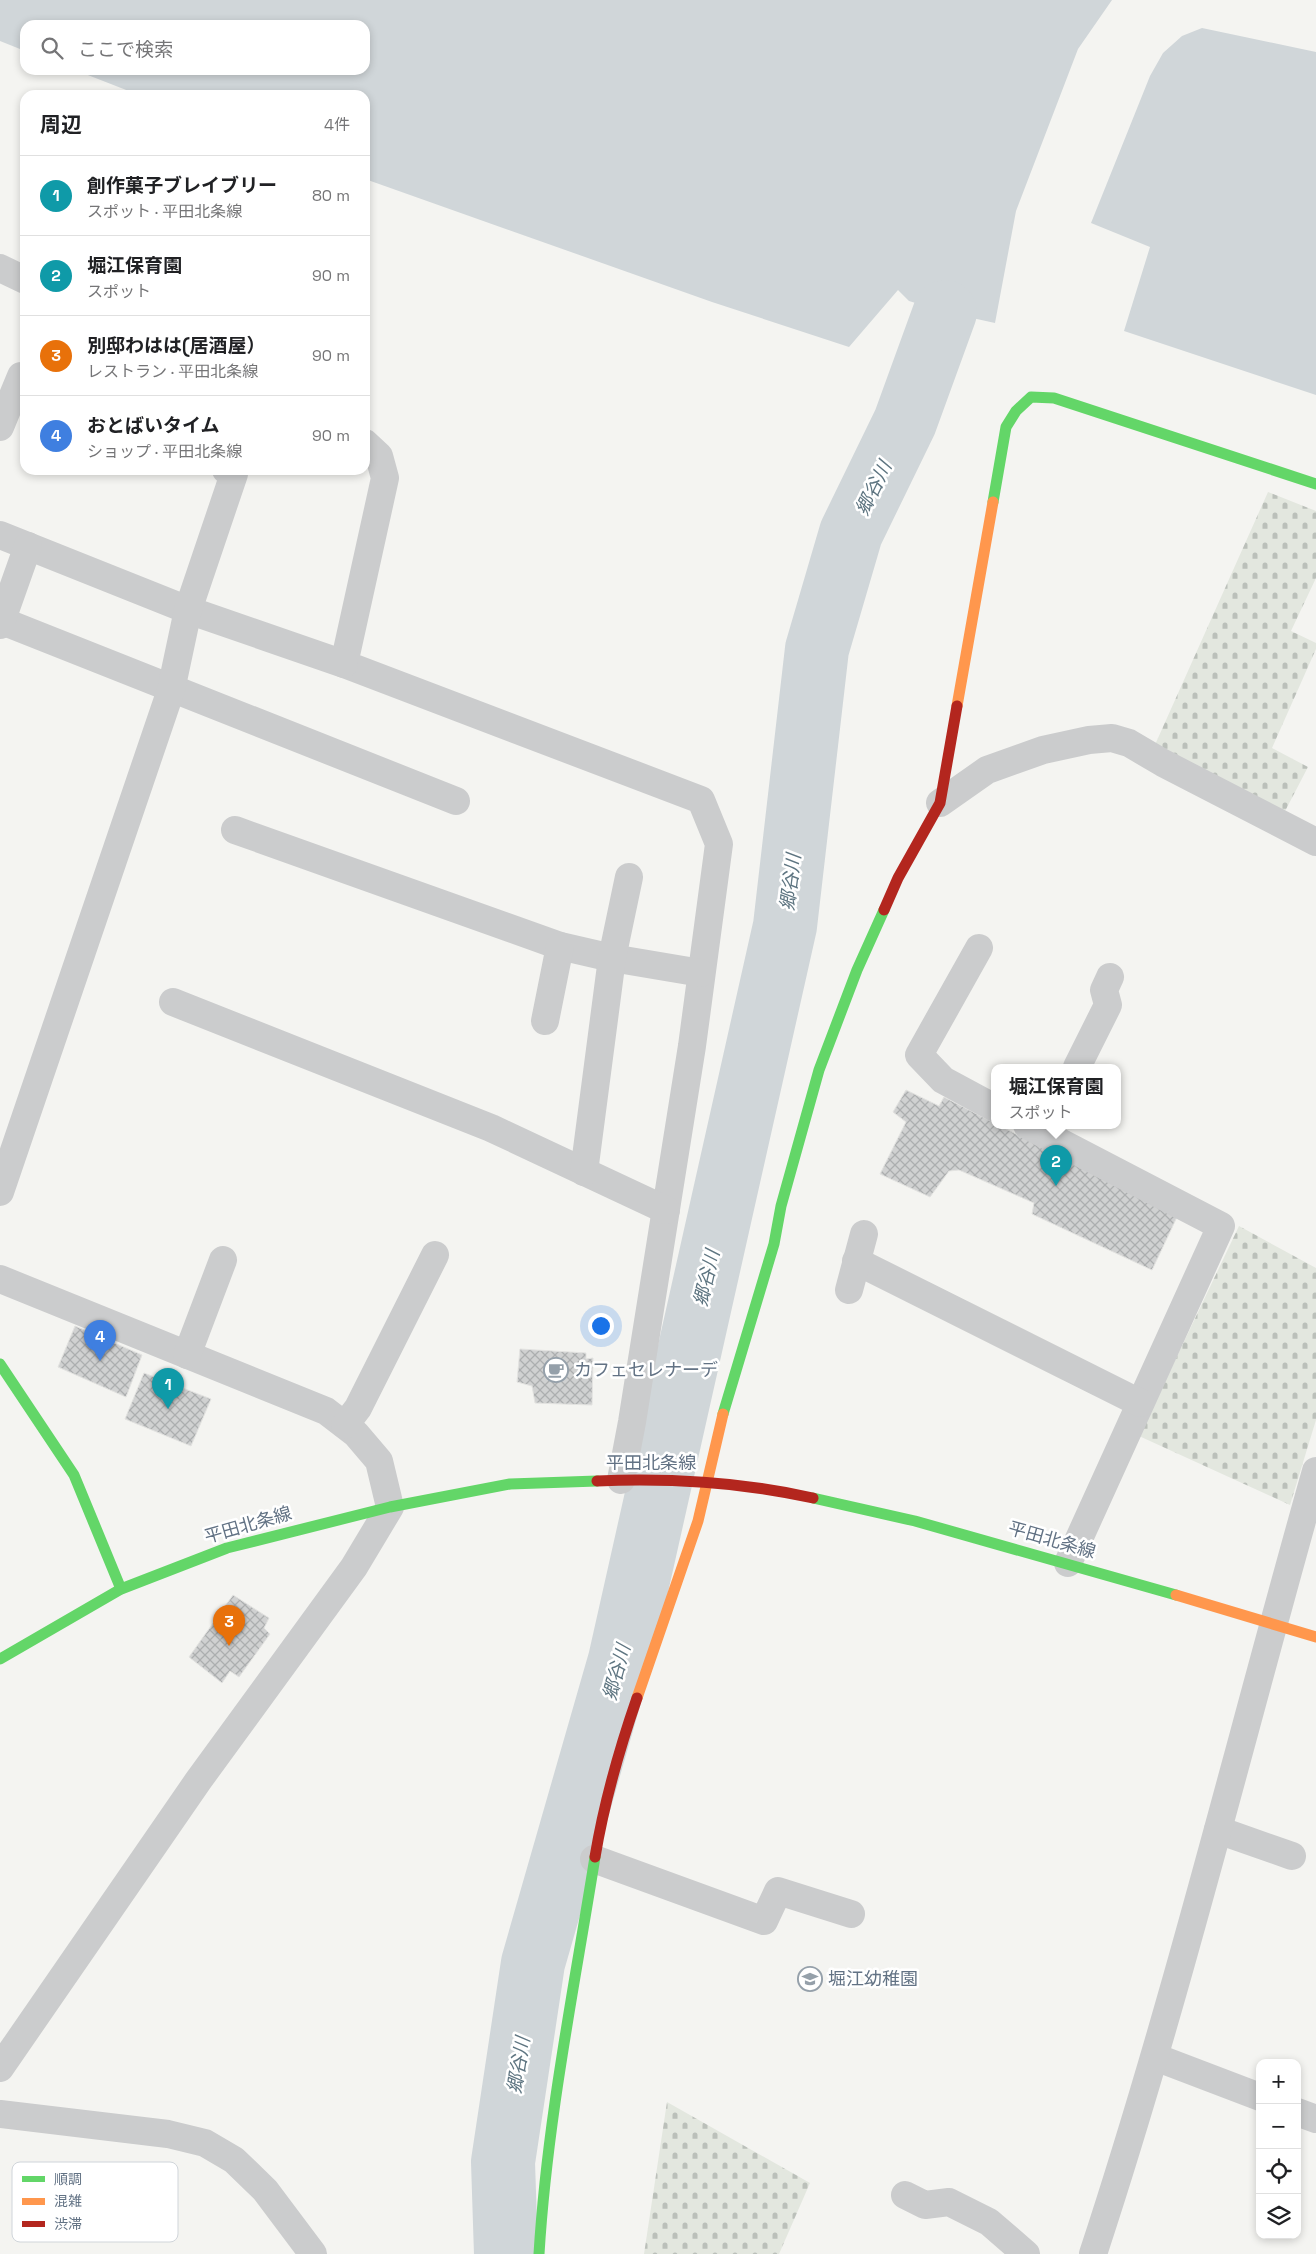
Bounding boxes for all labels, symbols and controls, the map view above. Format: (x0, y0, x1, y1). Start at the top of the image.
search box (20, 20, 370, 75)
icon: search (38, 34, 66, 62)
text: ここで検索 (78, 37, 173, 62)
text: 周辺 (40, 111, 82, 138)
text: 4件 (324, 114, 350, 135)
text: 創作菓子ブレイブリー (87, 173, 277, 198)
text: 1 (52, 185, 60, 206)
text: 80 m (312, 185, 350, 206)
text: スポット · 平田北条線 (87, 201, 242, 222)
text: 堀江保育園 (87, 253, 182, 278)
text: 2 (51, 265, 61, 286)
text: 90 m (312, 265, 350, 286)
text: スポット (87, 281, 151, 302)
text: 別邸わはは(居酒屋） (87, 333, 266, 358)
text: 3 (51, 345, 61, 366)
text: 90 m (312, 345, 350, 366)
text: レストラン · 平田北条線 (87, 361, 258, 382)
text: おとばいタイム (87, 413, 220, 438)
text: 4 (51, 425, 61, 446)
text: 90 m (312, 425, 350, 446)
text: ショップ · 平田北条線 (87, 441, 242, 462)
water label: 郷谷川 (850, 455, 898, 519)
water label: 郷谷川 (775, 850, 807, 912)
popup (991, 1064, 1121, 1129)
text: 堀江保育園 (1008, 1074, 1104, 1099)
text: スポット (1008, 1102, 1073, 1123)
pin: 2 (1040, 1145, 1072, 1186)
water label: 郷谷川 (688, 1246, 726, 1309)
your location (588, 1313, 614, 1339)
pin: 4 (84, 1320, 116, 1361)
cafe icon: カフェセレナーデ (543, 1357, 569, 1383)
place label: カフェセレナーデ (574, 1358, 718, 1381)
pin: 1 (152, 1368, 184, 1409)
street label: 平田北条線 (606, 1451, 696, 1474)
street label: 平田北条線 (201, 1501, 294, 1548)
street label: 平田北条線 (1006, 1516, 1099, 1563)
pin: 3 (213, 1605, 245, 1646)
water label: 郷谷川 (597, 1639, 636, 1703)
school or university icon: 堀江幼稚園 (797, 1966, 823, 1992)
place label: 堀江幼稚園 (828, 1967, 918, 1990)
water label: 郷谷川 (502, 2033, 536, 2095)
map controls (1256, 2059, 1301, 2239)
button: + (1256, 2059, 1301, 2104)
button: − (1256, 2104, 1301, 2149)
button: locate (1256, 2149, 1301, 2194)
legend (12, 2162, 178, 2242)
text: 順調 (54, 2170, 82, 2188)
text: 混雑 (54, 2192, 82, 2210)
button: layers (1256, 2194, 1301, 2239)
text: 渋滞 (54, 2215, 82, 2233)

